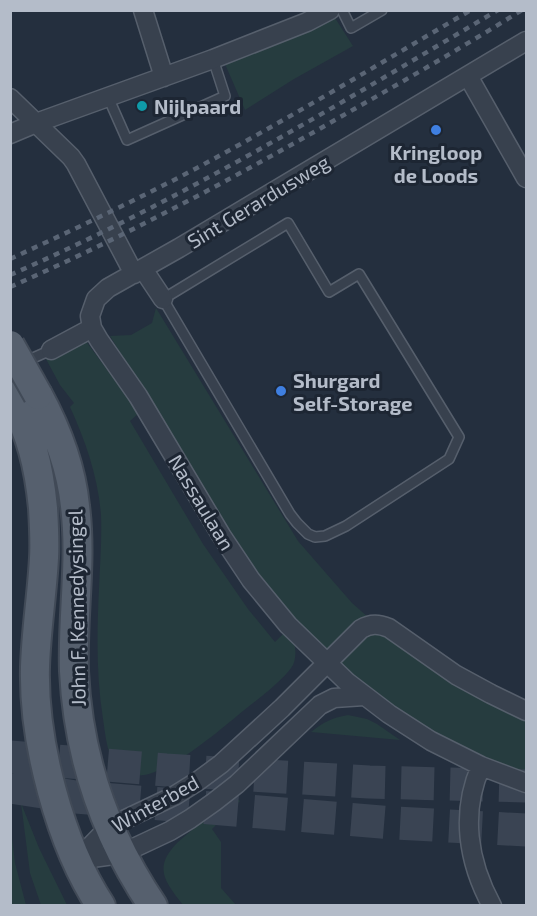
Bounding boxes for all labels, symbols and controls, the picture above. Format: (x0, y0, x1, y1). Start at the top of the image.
place label: Nijlpaard (154, 94, 241, 118)
marker: Nijlpaard (135, 99, 149, 113)
marker: Kringloop de Loods (429, 123, 443, 137)
place label: Kringloop de Loods (390, 140, 482, 187)
street label: Sint Gerardusweg (183, 149, 333, 253)
place label: Shurgard Self-Storage (293, 368, 412, 415)
marker: Shurgard Self-Storage (274, 384, 288, 398)
street label: Nassaulaan (164, 450, 240, 554)
street label: John F. Kennedysingel (62, 509, 90, 707)
street label: Winterbed (107, 769, 203, 837)

